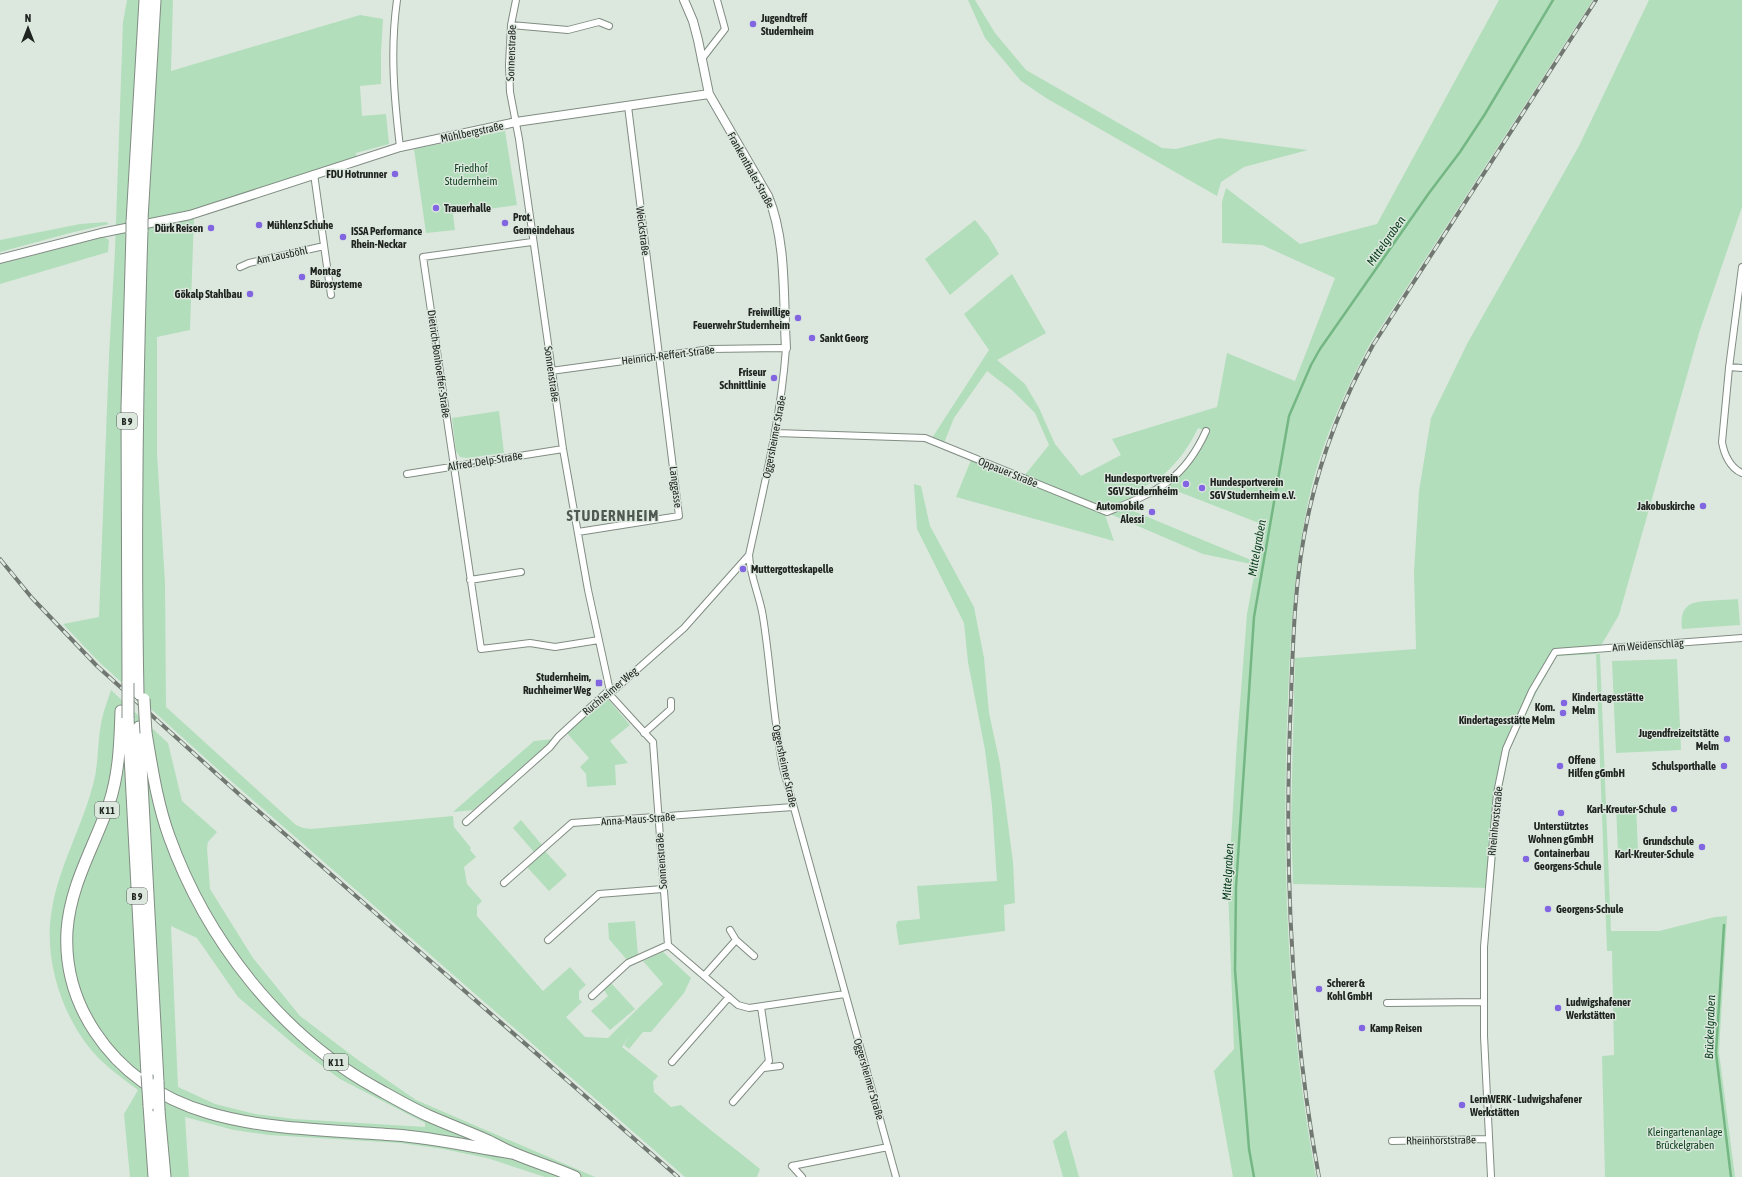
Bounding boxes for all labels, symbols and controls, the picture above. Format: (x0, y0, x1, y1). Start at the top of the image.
north arrow (8, 8, 48, 48)
text: N (25, 12, 31, 24)
place label: Jugendtreff Studernheim (760, 12, 814, 37)
marker: Jugendtreff Studernheim (748, 19, 758, 29)
street label: Sonnenstraße (504, 25, 518, 81)
street label: Mühlbergstraße (439, 119, 505, 145)
street label: Frankenthaler Straße (725, 130, 777, 210)
park label: Friedhof Studernheim (445, 162, 497, 187)
place label: FDU Hotrunner (326, 168, 388, 180)
marker: FDU Hotrunner (390, 169, 400, 179)
place label: Trauerhalle (444, 202, 491, 214)
marker: Trauerhalle (431, 203, 441, 213)
street label: Weickstraße (634, 206, 652, 256)
place label: Prot. Gemeindehaus (513, 211, 575, 236)
water label: Mittelgraben (1364, 213, 1408, 269)
marker: Prot. Gemeindehaus (500, 218, 510, 228)
place label: Mühlenz Schuhe (267, 219, 333, 231)
marker: Mühlenz Schuhe (254, 220, 264, 230)
place label: Dürk Reisen (155, 222, 203, 234)
marker: Dürk Reisen (206, 223, 216, 233)
place label: ISSA Performance Rhein-Neckar (351, 225, 422, 250)
marker: ISSA Performance Rhein-Neckar (338, 232, 348, 242)
street label: Am Lausböhl (255, 244, 309, 266)
place label: Montag Bürosysteme (310, 265, 362, 290)
marker: Montag Bürosysteme (297, 272, 307, 282)
place label: Gökalp Stahlbau (175, 288, 242, 300)
marker: Gökalp Stahlbau (245, 289, 255, 299)
place label: Freiwillige Feuerwehr Studernheim (693, 306, 790, 331)
street label: Dietrich-Bonhoeffer-Straße (425, 309, 453, 419)
marker: Freiwillige Feuerwehr Studernheim (793, 313, 803, 323)
place label: Sankt Georg (820, 332, 868, 344)
marker: Sankt Georg (807, 333, 817, 343)
street label: Heinrich-Reffert-Straße (621, 343, 715, 367)
street label: Sonnenstraße (542, 345, 562, 403)
place label: Friseur Schnittlinie (719, 366, 767, 391)
marker: Friseur Schnittlinie (769, 373, 779, 383)
street label: Oggersheimer Straße (760, 395, 788, 479)
road number: B 9 (117, 413, 137, 429)
street label: Alfred-Delp-Straße (447, 449, 523, 473)
street label: Oppauer Straße (976, 455, 1040, 489)
street label: Langgasse (668, 466, 684, 508)
place label: Hundesportverein SGV Studernheim (1105, 472, 1178, 497)
place label: Hundesportverein SGV Studernheim e.V. (1210, 476, 1295, 501)
marker: Hundesportverein SGV Studernheim (1181, 479, 1191, 489)
marker: Hundesportverein SGV Studernheim e.V. (1197, 483, 1207, 493)
place label: Automobile Alessi (1095, 500, 1144, 525)
place label: Jakobuskirche (1636, 500, 1695, 512)
marker: Jakobuskirche (1698, 501, 1708, 511)
district label: STUDERNHEIM (567, 507, 659, 524)
marker: Automobile Alessi (1147, 507, 1157, 517)
water label: Mittelgraben (1245, 518, 1269, 577)
place label: Muttergotteskapelle (751, 563, 833, 575)
marker: Muttergotteskapelle (738, 564, 748, 574)
street label: Am Weidenschlag (1612, 636, 1684, 653)
street label: Ruchheimer Weg (580, 664, 640, 717)
place label: Studernheim, Ruchheimer Weg (523, 671, 591, 696)
marker: Studernheim, Ruchheimer Weg (594, 678, 604, 688)
place label: Kindertagesstätte Melm (1572, 691, 1644, 716)
marker: Kindertagesstätte Melm (1559, 698, 1569, 708)
place label: Kom. Kindertagesstätte Melm (1459, 701, 1555, 726)
marker: Kom. Kindertagesstätte Melm (1558, 708, 1568, 718)
street label: Oggersheimer Straße (770, 724, 800, 808)
place label: Jugendfreizeitstätte Melm (1637, 727, 1719, 752)
marker: Jugendfreizeitstätte Melm (1722, 734, 1732, 744)
place label: Offene Hilfen gGmbH (1568, 754, 1625, 779)
place label: Schulsporthalle (1652, 760, 1716, 772)
marker: Offene Hilfen gGmbH (1555, 761, 1565, 771)
marker: Schulsporthalle (1719, 761, 1729, 771)
street label: Rheinhorststraße (1485, 786, 1505, 856)
road number: K 11 (95, 802, 119, 818)
place label: Karl-Kreuter-Schule (1587, 803, 1666, 815)
marker: Karl-Kreuter-Schule (1669, 804, 1679, 814)
marker: Unterstütztes Wohnen gGmbH (1556, 808, 1566, 818)
street label: Anna-Maus-Straße (600, 810, 676, 828)
place label: Unterstütztes Wohnen gGmbH (1527, 820, 1594, 845)
street label: Sonnenstraße (653, 833, 669, 889)
place label: Grundschule Karl-Kreuter-Schule (1615, 835, 1694, 860)
marker: Grundschule Karl-Kreuter-Schule (1697, 842, 1707, 852)
water label: Mittelgraben (1220, 843, 1237, 901)
place label: Containerbau Georgens-Schule (1534, 847, 1601, 872)
marker: Containerbau Georgens-Schule (1521, 854, 1531, 864)
road number: B 9 (127, 888, 147, 904)
place label: Georgens-Schule (1556, 903, 1623, 915)
marker: Georgens-Schule (1543, 904, 1553, 914)
place label: Scherer & Kohl GmbH (1327, 977, 1372, 1002)
marker: Scherer & Kohl GmbH (1314, 984, 1324, 994)
water label: Brückelgraben (1702, 994, 1718, 1059)
place label: Ludwigshafener Werkstätten (1565, 996, 1631, 1021)
marker: Ludwigshafener Werkstätten (1553, 1003, 1563, 1013)
place label: Kamp Reisen (1370, 1022, 1422, 1034)
marker: Kamp Reisen (1357, 1023, 1367, 1033)
street label: Oggersheimer Straße (852, 1037, 886, 1121)
road number: K 11 (324, 1054, 348, 1070)
place label: LernWERK - Ludwigshafener Werkstätten (1469, 1093, 1582, 1118)
marker: LernWERK - Ludwigshafener Werkstätten (1457, 1100, 1467, 1110)
park label: Kleingartenanlage Brückelgraben (1647, 1126, 1723, 1151)
street label: Rheinhorststraße (1406, 1133, 1476, 1147)

